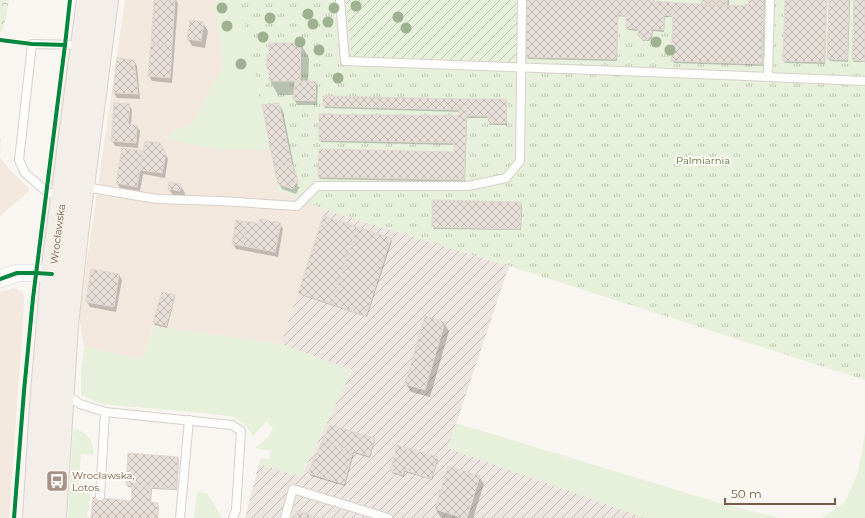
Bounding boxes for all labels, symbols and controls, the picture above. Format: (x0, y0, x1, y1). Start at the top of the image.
park label: Palmiarnia (676, 154, 730, 167)
street label: Wrocławska (47, 203, 68, 265)
bus stop icon: Wrocławska, Lotos (44, 468, 70, 494)
place label: Wrocławska, Lotos (72, 469, 135, 494)
scale bar (725, 480, 835, 506)
text: 50 m (731, 486, 762, 501)

